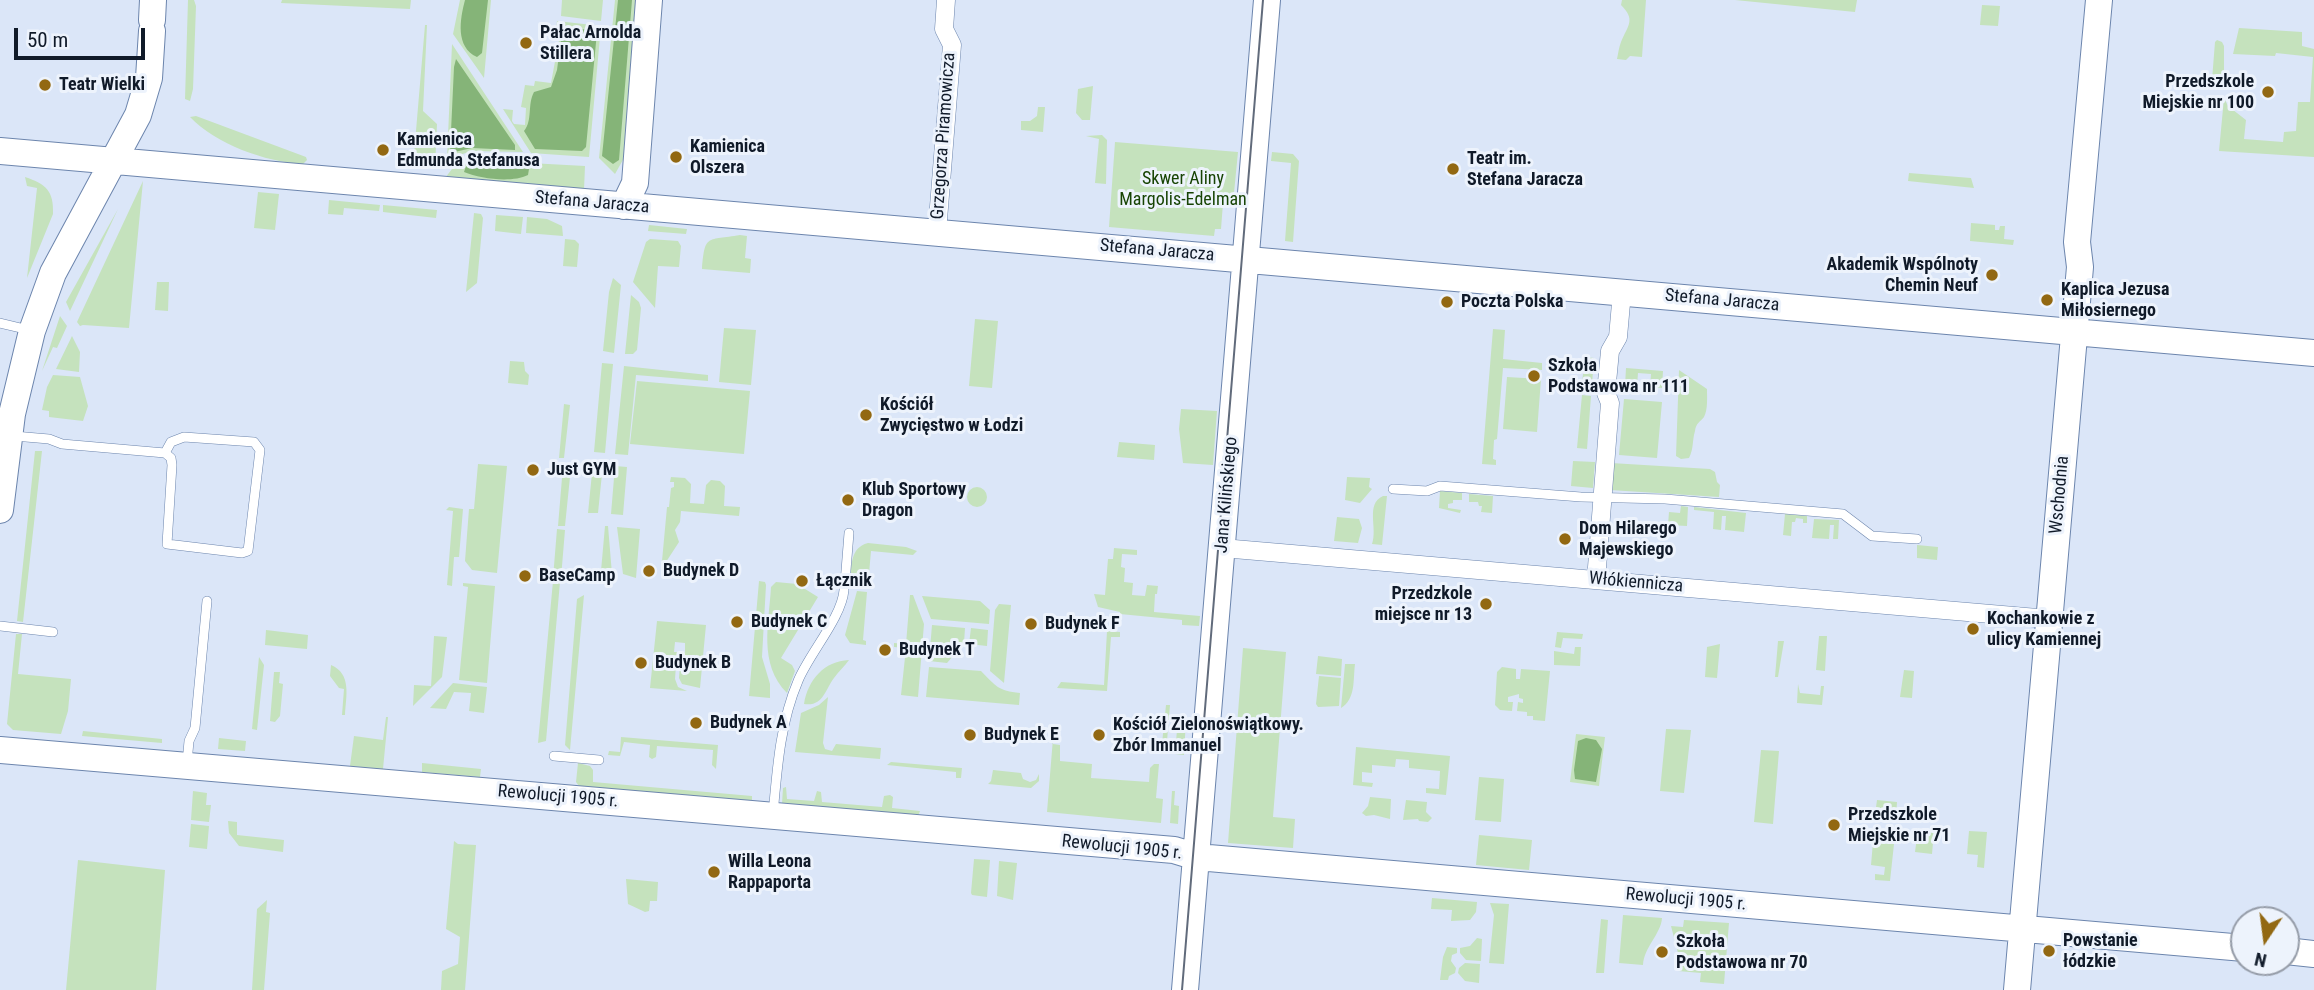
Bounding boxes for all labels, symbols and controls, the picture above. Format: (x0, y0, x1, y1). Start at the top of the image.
scale bar (18, 14, 149, 58)
place label: Pałac Arnolda Stillera (540, 22, 641, 64)
text: 50 m (27, 28, 68, 52)
marker: Pałac Arnolda Stillera (518, 35, 534, 51)
street label: Grzegorza Piramowicza (927, 52, 961, 220)
place label: Przedszkole Miejskie nr 100 (2142, 71, 2254, 114)
place label: Teatr Wielki (59, 74, 145, 96)
marker: Teatr Wielki (37, 77, 53, 93)
marker: Przedszkole Miejskie nr 100 (2260, 84, 2276, 100)
place label: Kamienica Edmunda Stefanusa (397, 129, 540, 172)
place label: Kamienica Olszera (690, 136, 765, 178)
marker: Kamienica Edmunda Stefanusa (375, 142, 391, 158)
place label: Teatr im. Stefana Jaracza (1467, 148, 1583, 190)
marker: Kamienica Olszera (668, 149, 684, 165)
marker: Teatr im. Stefana Jaracza (1445, 161, 1461, 177)
park label: Skwer Aliny Margolis-Edelman (1119, 168, 1247, 210)
street label: Stefana Jaracza (534, 187, 650, 219)
street label: Stefana Jaracza (1099, 235, 1215, 267)
place label: Akademik Wspólnoty Chemin Neuf (1827, 254, 1978, 296)
marker: Akademik Wspólnoty Chemin Neuf (1984, 267, 2000, 283)
place label: Kaplica Jezusa Miłosiernego (2061, 279, 2169, 322)
street label: Stefana Jaracza (1664, 285, 1780, 317)
place label: Poczta Polska (1461, 291, 1564, 313)
marker: Kaplica Jezusa Miłosiernego (2039, 292, 2055, 308)
marker: Poczta Polska (1439, 294, 1455, 310)
place label: Szkoła Podstawowa nr 111 (1548, 355, 1689, 398)
marker: Szkoła Podstawowa nr 111 (1526, 368, 1542, 384)
place label: Kościół Zwycięstwo w Łodzi (880, 394, 1023, 436)
marker: Kościół Zwycięstwo w Łodzi (858, 407, 874, 423)
street label: Jana Kilińskiego (1211, 436, 1243, 554)
street label: Wschodnia (2046, 455, 2074, 535)
place label: Just GYM (547, 459, 616, 481)
marker: Just GYM (525, 462, 541, 478)
place label: Klub Sportowy Dragon (862, 479, 966, 522)
marker: Klub Sportowy Dragon (840, 492, 856, 508)
place label: Dom Hilarego Majewskiego (1579, 518, 1677, 560)
marker: Dom Hilarego Majewskiego (1557, 531, 1573, 547)
place label: Budynek D (663, 560, 739, 582)
marker: Budynek D (641, 563, 657, 579)
place label: BaseCamp (539, 565, 615, 587)
marker: BaseCamp (517, 568, 533, 584)
street label: Włókiennicza (1588, 568, 1684, 598)
place label: Łącznik (816, 570, 872, 592)
marker: Łącznik (794, 573, 810, 589)
place label: Przedzkole miejsce nr 13 (1375, 583, 1472, 626)
marker: Przedzkole miejsce nr 13 (1478, 596, 1494, 612)
place label: Kochankowie z ulicy Kamiennej (1987, 608, 2101, 650)
place label: Budynek C (751, 611, 827, 633)
place label: Budynek F (1045, 613, 1120, 635)
marker: Budynek C (729, 614, 745, 630)
marker: Budynek F (1023, 616, 1039, 632)
marker: Kochankowie z ulicy Kamiennej (1965, 621, 1981, 637)
place label: Budynek T (899, 639, 975, 661)
marker: Budynek T (877, 642, 893, 658)
place label: Budynek B (655, 652, 731, 674)
marker: Budynek B (633, 655, 649, 671)
place label: Budynek A (710, 712, 787, 734)
place label: Kościół Zielonoświątkowy. Zbór Immanuel (1113, 714, 1304, 756)
marker: Budynek A (688, 715, 704, 731)
place label: Budynek E (984, 724, 1059, 746)
marker: Budynek E (962, 727, 978, 743)
marker: Kościół Zielonoświątkowy. Zbór Immanuel (1091, 727, 1107, 743)
street label: Rewolucji 1905 r. (497, 781, 619, 813)
place label: Przedszkole Miejskie nr 71 (1848, 804, 1950, 846)
marker: Przedszkole Miejskie nr 71 (1826, 817, 1842, 833)
street label: Rewolucji 1905 r. (1061, 831, 1183, 865)
place label: Willa Leona Rappaporta (728, 851, 811, 894)
marker: Willa Leona Rappaporta (706, 864, 722, 880)
street label: Rewolucji 1905 r. (1625, 884, 1747, 916)
north arrow (2230, 906, 2300, 976)
place label: Powstanie łódzkie (2063, 930, 2138, 972)
place label: Szkoła Podstawowa nr 70 (1676, 931, 1808, 974)
marker: Powstanie łódzkie (2041, 943, 2057, 959)
marker: Szkoła Podstawowa nr 70 (1654, 944, 1670, 960)
text: N (2252, 947, 2269, 973)

